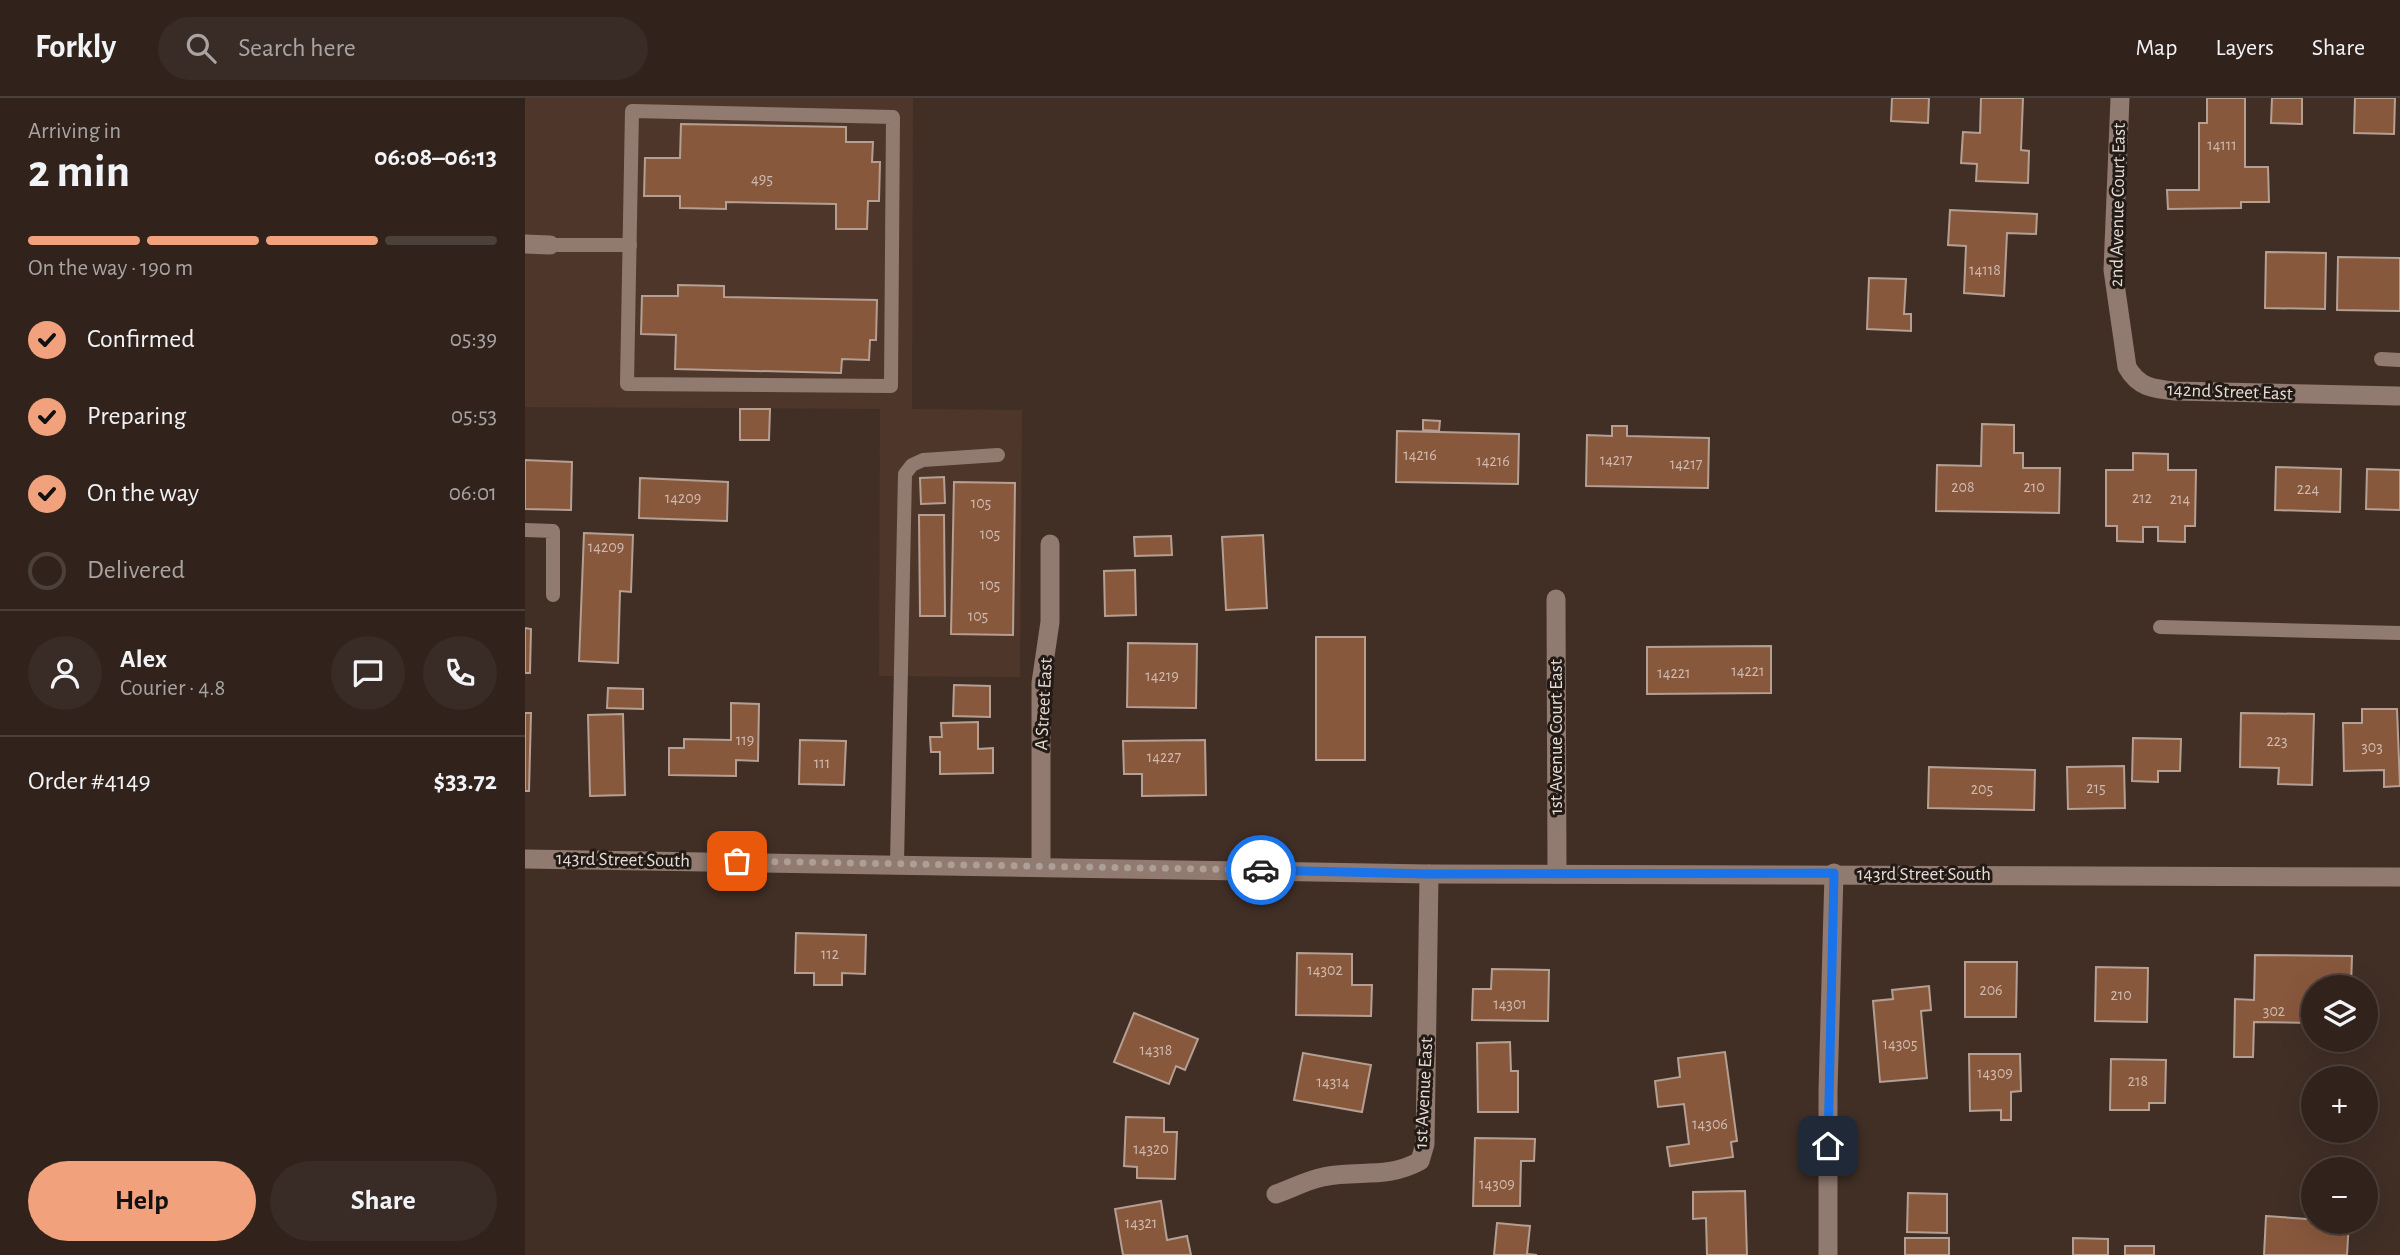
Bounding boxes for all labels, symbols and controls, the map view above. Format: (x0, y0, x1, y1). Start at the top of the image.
search box (158, 17, 648, 80)
icon: search (182, 29, 220, 67)
text: Forkly (35, 31, 116, 64)
text: Search here (238, 35, 356, 61)
text: Map (2135, 36, 2177, 60)
text: Layers (2215, 36, 2274, 60)
text: Share (2312, 36, 2365, 60)
text: Arriving in (28, 120, 121, 143)
street label: 2nd Avenue Court East (2107, 123, 2129, 287)
house number: 14111 (2207, 137, 2237, 153)
text: 06:08–06:13 (374, 144, 497, 170)
text: 2 min (28, 149, 130, 195)
house number: 495 (751, 171, 773, 187)
text: On the way · 190 m (28, 257, 193, 280)
house number: 14118 (1969, 262, 2001, 278)
icon: check (28, 321, 66, 359)
text: Confirmed (87, 326, 195, 352)
text: 05:39 (450, 328, 497, 351)
street label: 142nd Street East (2167, 380, 2293, 404)
icon: check (28, 398, 66, 436)
text: Preparing (87, 403, 186, 429)
text: 05:53 (451, 405, 497, 428)
house number: 14216 (1403, 447, 1437, 463)
house number: 14217 (1600, 452, 1633, 468)
house number: 14216 (1476, 453, 1510, 469)
house number: 14217 (1670, 456, 1703, 472)
icon: check (28, 475, 66, 513)
house number: 208 (1951, 479, 1975, 495)
house number: 210 (2023, 479, 2045, 495)
text: On the way (87, 480, 199, 506)
house number: 224 (2297, 481, 2319, 497)
text: 06:01 (449, 482, 497, 505)
house number: 14209 (665, 490, 701, 506)
house number: 212 (2132, 490, 2152, 506)
house number: 214 (2170, 491, 2191, 507)
house number: 105 (971, 495, 991, 511)
house number: 105 (980, 526, 1000, 542)
house number: 14209 (588, 539, 624, 555)
text: Delivered (87, 557, 185, 583)
house number: 105 (980, 577, 1000, 593)
house number: 105 (968, 608, 988, 624)
button: person (28, 636, 102, 710)
button: chat (331, 636, 405, 710)
button: phone (423, 636, 497, 710)
text: Alex (120, 646, 167, 672)
street label: A Street East (1032, 657, 1056, 751)
street label: 1st Avenue Court East (1547, 659, 1566, 815)
house number: 14221 (1731, 663, 1765, 679)
house number: 14221 (1657, 665, 1691, 681)
house number: 14219 (1145, 668, 1179, 684)
text: Courier · 4.8 (120, 677, 225, 700)
house number: 119 (736, 732, 754, 748)
house number: 223 (2266, 733, 2288, 749)
house number: 303 (2361, 739, 2383, 755)
house number: 14227 (1147, 749, 1182, 765)
house number: 111 (814, 755, 830, 771)
text: Order #4149 (28, 768, 151, 794)
text: $33.72 (433, 768, 497, 794)
house number: 215 (2086, 780, 2106, 796)
house number: 205 (1971, 781, 1993, 797)
pin (707, 831, 767, 891)
courier (1226, 835, 1296, 905)
icon: bag (718, 842, 756, 880)
street label: 143rd Street South (556, 849, 690, 871)
icon: car (1242, 851, 1280, 889)
street label: 143rd Street South (1857, 865, 1991, 884)
house number: 112 (821, 946, 839, 962)
house number: 14302 (1307, 962, 1343, 978)
map controls (2301, 975, 2378, 1234)
button: layers (2301, 975, 2378, 1052)
house number: 206 (1979, 982, 2003, 998)
house number: 210 (2110, 987, 2132, 1003)
house number: 14301 (1493, 996, 1527, 1012)
house number: 302 (2263, 1003, 2285, 1019)
house number: 14305 (1883, 1036, 1917, 1052)
street label: 1st Avenue East (1412, 1037, 1436, 1149)
house number: 14318 (1140, 1042, 1172, 1058)
house number: 14309 (1977, 1065, 2013, 1081)
button: + (2301, 1066, 2378, 1143)
house number: 218 (2128, 1073, 2148, 1089)
house number: 14314 (1317, 1074, 1350, 1090)
house number: 14306 (1692, 1116, 1728, 1132)
pin (1798, 1116, 1858, 1176)
icon: home (1809, 1127, 1847, 1165)
house number: 14320 (1133, 1141, 1169, 1157)
button: − (2301, 1157, 2378, 1234)
button: Help (28, 1161, 256, 1241)
button: Share (270, 1161, 497, 1241)
house number: 14309 (1479, 1176, 1515, 1192)
house number: 14321 (1125, 1215, 1157, 1231)

